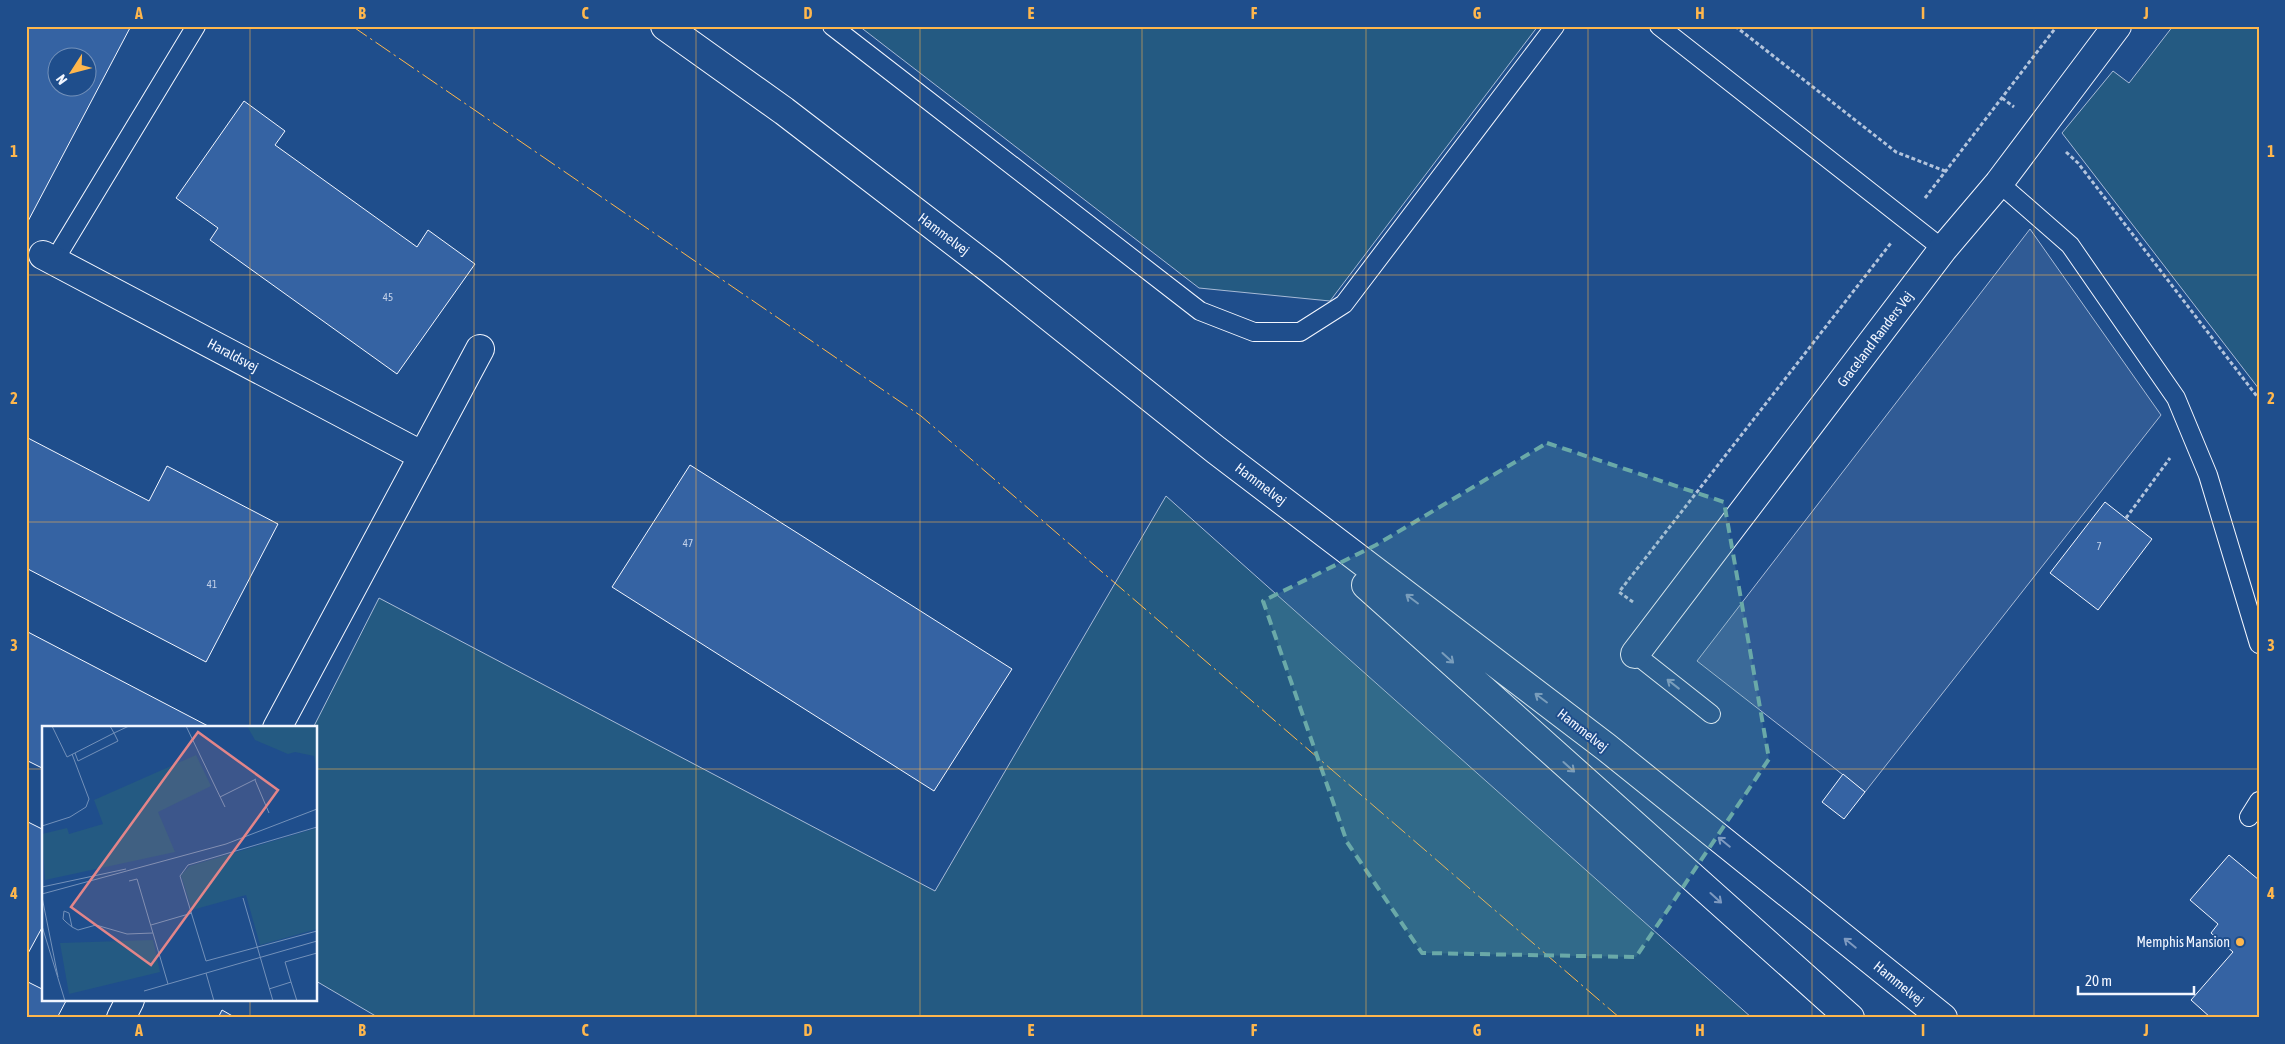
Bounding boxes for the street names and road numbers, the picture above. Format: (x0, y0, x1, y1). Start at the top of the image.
street label: Hammelvej (915, 210, 973, 258)
street label: Graceland Randers Vej (1834, 288, 1916, 390)
street label: Haraldsvej (205, 335, 261, 375)
street label: Hammelvej (1232, 460, 1290, 508)
street label: Hammelvej (1554, 705, 1612, 755)
street label: Hammelvej (1871, 958, 1927, 1008)

